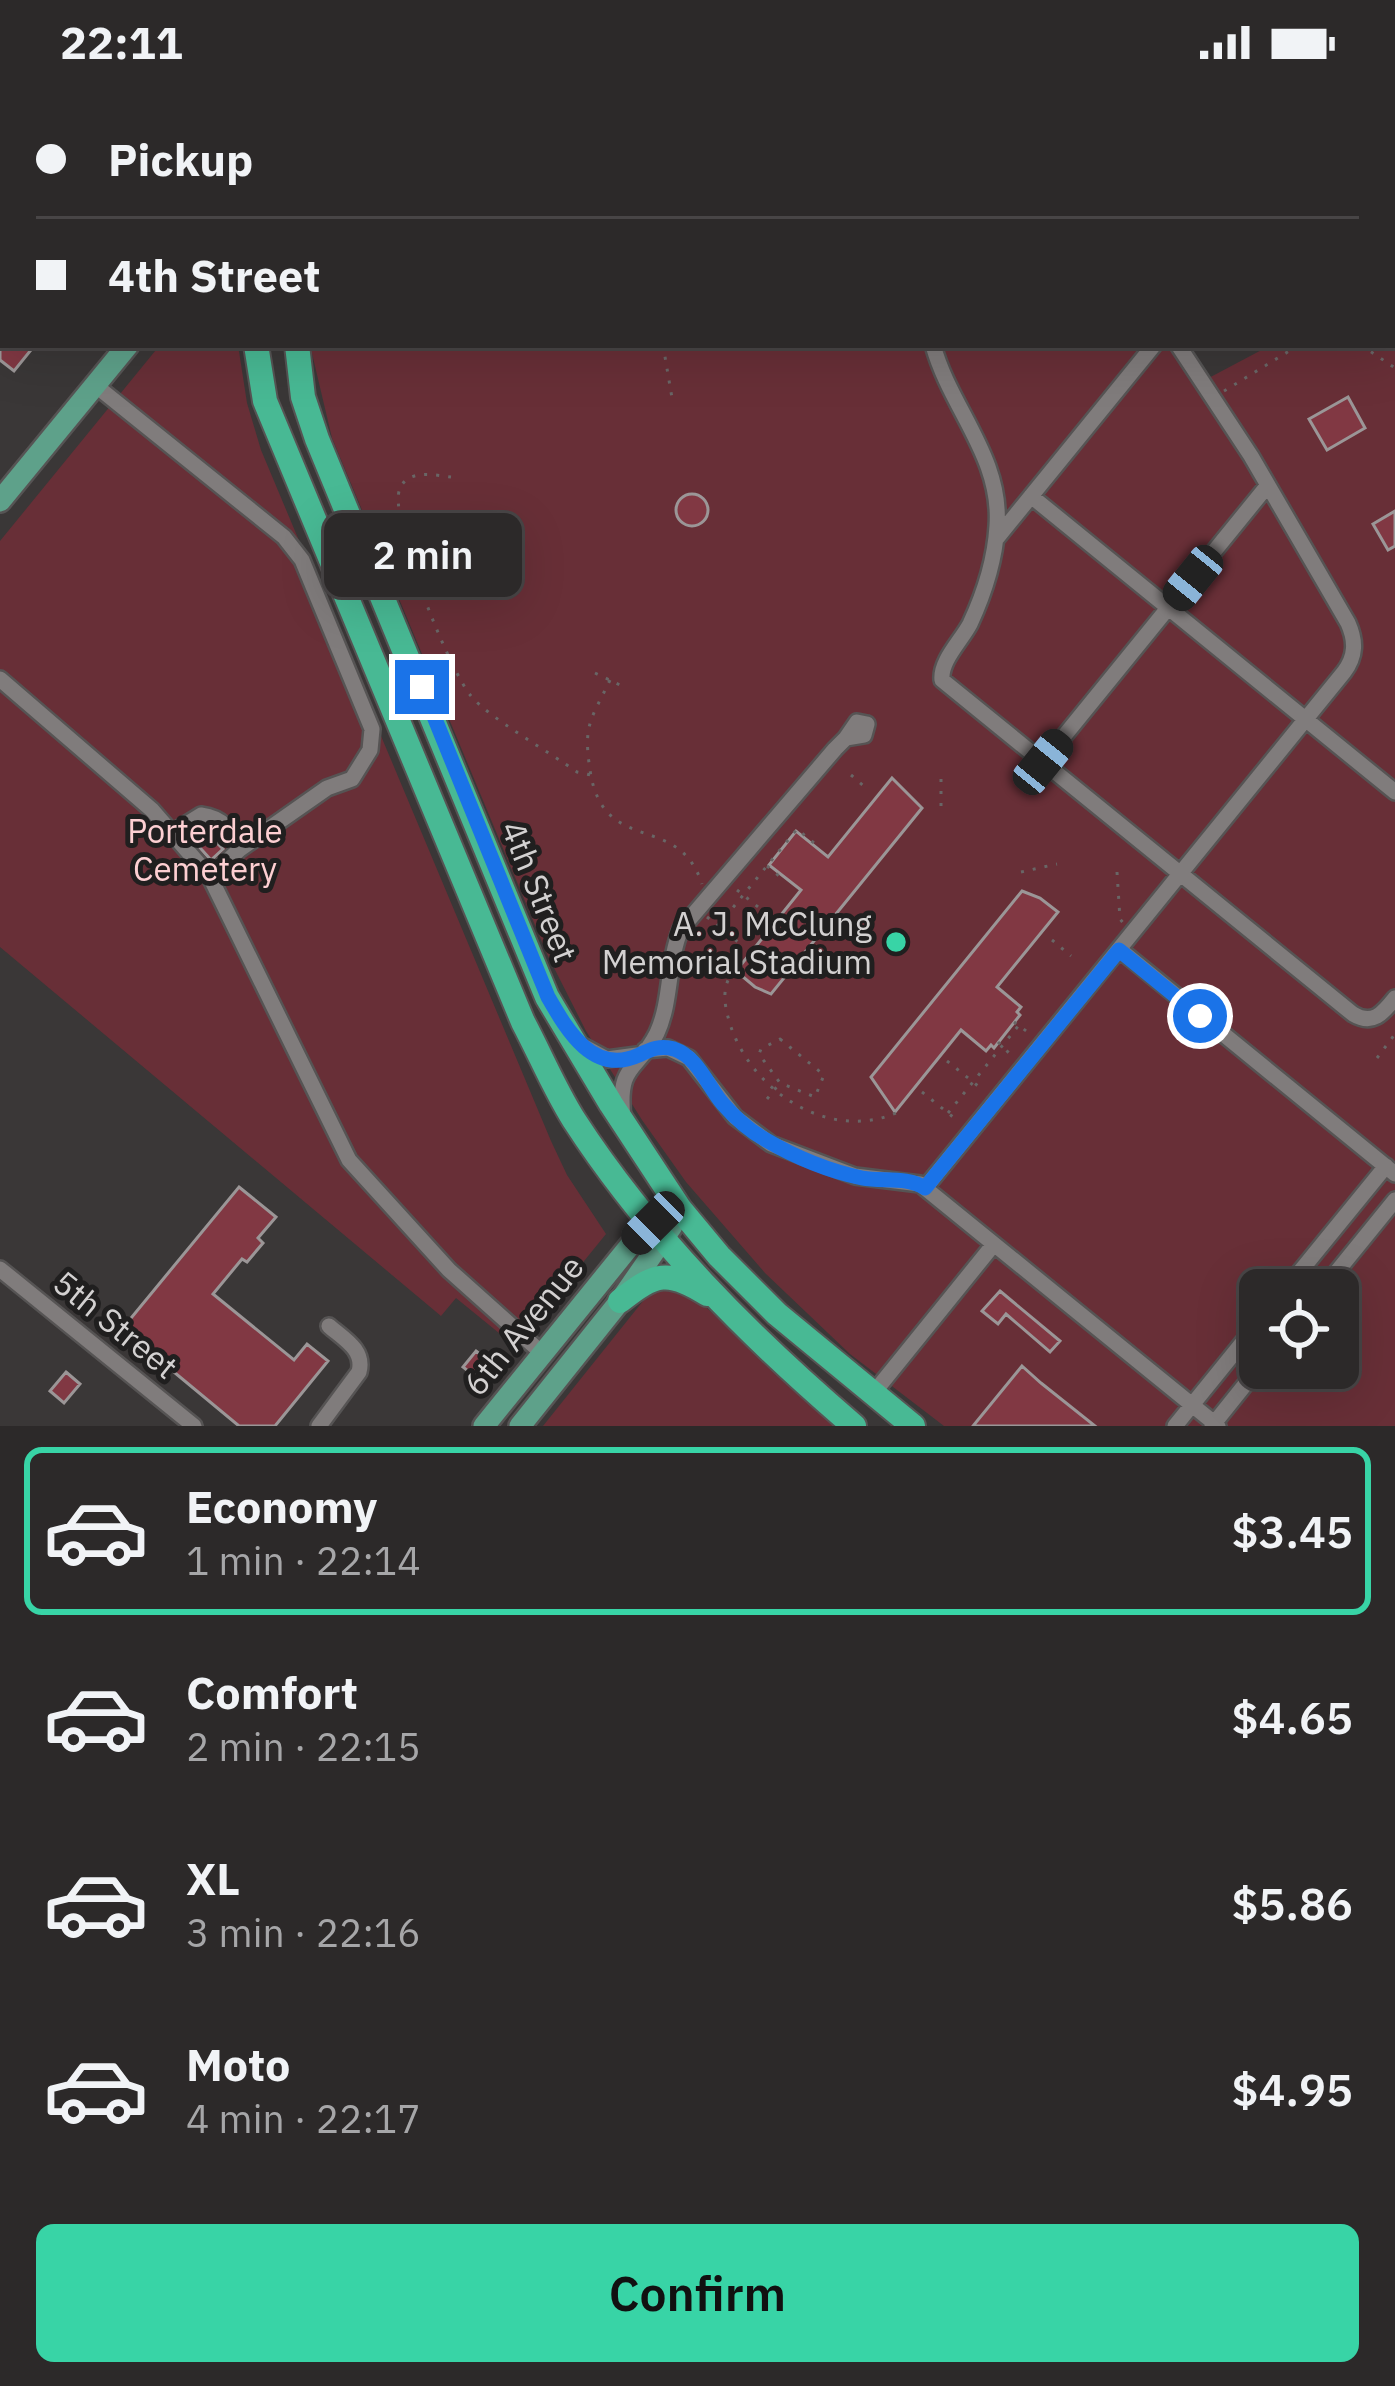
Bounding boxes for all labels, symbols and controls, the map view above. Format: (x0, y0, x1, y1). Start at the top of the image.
text: 22:11 (60, 13, 183, 71)
text: Pickup (108, 130, 253, 188)
text: 4th Street (108, 246, 321, 304)
callout: 2 min (323, 513, 521, 597)
text: 2 min (373, 529, 473, 580)
car (1156, 539, 1230, 617)
route end (395, 660, 449, 714)
car (1006, 723, 1080, 801)
park label: Porterdale Cemetery (127, 809, 283, 890)
street label: 4th Street (492, 814, 588, 968)
place label: A. J. McClung Memorial Stadium (602, 902, 873, 983)
marker: A. J. McClung Memorial Stadium (883, 929, 909, 955)
route start (1173, 989, 1227, 1043)
car (615, 1185, 691, 1261)
street label: 6th Avenue (453, 1246, 593, 1404)
street label: 5th Street (45, 1261, 187, 1387)
map controls (1239, 1269, 1359, 1389)
button: locate (1239, 1269, 1359, 1389)
icon: car (42, 1477, 150, 1585)
text: Economy (186, 1477, 377, 1535)
text: $3.45 (1232, 1502, 1353, 1560)
text: 1 min · 22:14 (186, 1535, 421, 1586)
icon: car (42, 1663, 150, 1771)
text: Comfort (186, 1663, 358, 1721)
text: $4.65 (1232, 1688, 1353, 1746)
text: 2 min · 22:15 (186, 1721, 421, 1772)
icon: car (42, 1849, 150, 1957)
text: XL (186, 1849, 240, 1907)
text: $5.86 (1232, 1874, 1353, 1932)
text: 3 min · 22:16 (186, 1907, 421, 1958)
icon: car (42, 2035, 150, 2143)
text: Moto (186, 2035, 290, 2093)
text: $4.95 (1232, 2060, 1353, 2118)
text: 4 min · 22:17 (186, 2093, 421, 2144)
button: Confirm (36, 2224, 1359, 2362)

